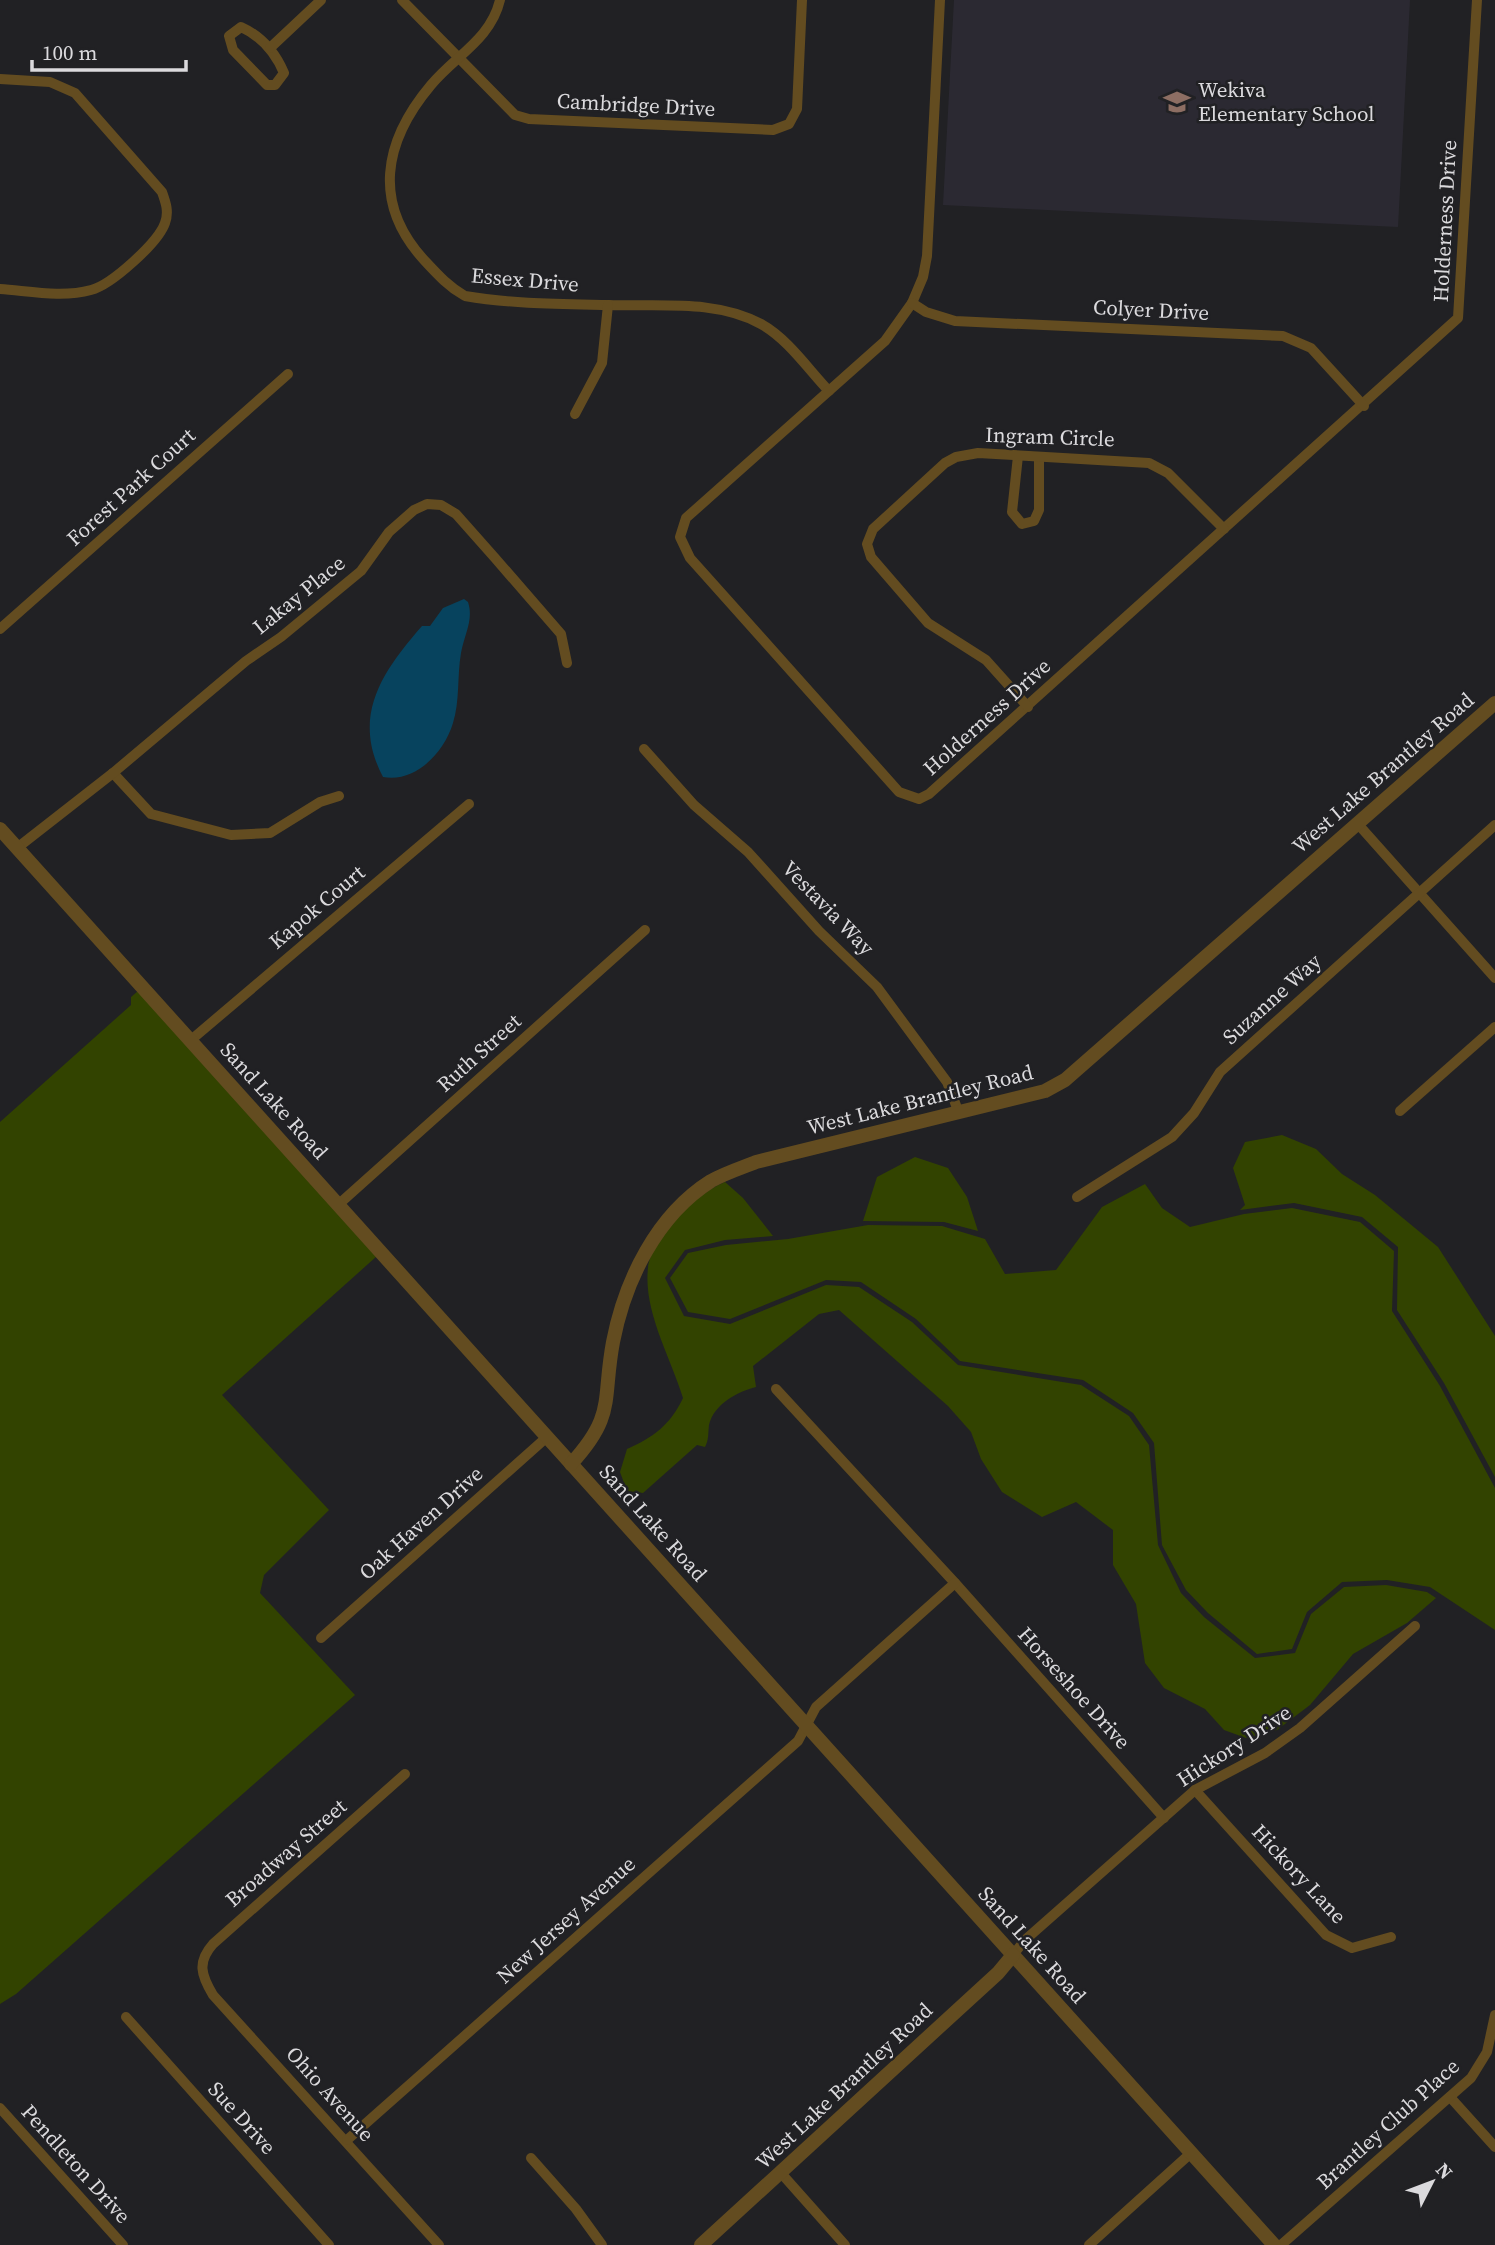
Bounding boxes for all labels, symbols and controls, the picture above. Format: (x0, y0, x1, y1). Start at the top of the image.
scale bar (32, 28, 186, 72)
text: 100 m (42, 38, 97, 67)
place label: Wekiva Elementary School (1198, 75, 1375, 128)
street label: Cambridge Drive (556, 86, 716, 123)
school or university icon: Wekiva Elementary School (1162, 87, 1192, 117)
street label: Holderness Drive (1426, 139, 1463, 303)
street label: Essex Drive (470, 260, 580, 299)
street label: Colyer Drive (1092, 292, 1210, 327)
street label: Ingram Circle (985, 420, 1115, 453)
street label: Forest Park Court (60, 421, 201, 552)
street label: Lakay Place (246, 548, 351, 641)
street label: Holderness Drive (917, 652, 1057, 782)
street label: West Lake Brantley Road (1286, 686, 1480, 860)
street label: Vestavia Way (776, 854, 881, 962)
street label: Kapok Court (263, 858, 371, 955)
street label: Suzanne Way (1216, 946, 1327, 1051)
street label: Ruth Street (430, 1007, 527, 1098)
street label: Sand Lake Road (214, 1036, 335, 1166)
street label: West Lake Brantley Road (804, 1057, 1036, 1142)
street label: Sand Lake Road (593, 1458, 714, 1588)
street label: Oak Haven Drive (352, 1459, 489, 1586)
street label: Horseshoe Drive (1012, 1620, 1137, 1755)
street label: Hickory Drive (1171, 1698, 1296, 1793)
street label: Broadway Street (219, 1792, 353, 1913)
street label: Hickory Lane (1246, 1817, 1353, 1930)
street label: New Jersey Avenue (490, 1849, 641, 1990)
street label: Sand Lake Road (972, 1880, 1093, 2010)
street label: West Lake Brantley Road (749, 1996, 938, 2175)
street label: Ohio Avenue (280, 2040, 381, 2148)
street label: Brantley Club Place (1310, 2052, 1465, 2196)
street label: Sue Drive (202, 2075, 283, 2160)
street label: Pendleton Drive (15, 2098, 138, 2229)
north arrow (1397, 2147, 1467, 2217)
text: N (1430, 2157, 1459, 2185)

